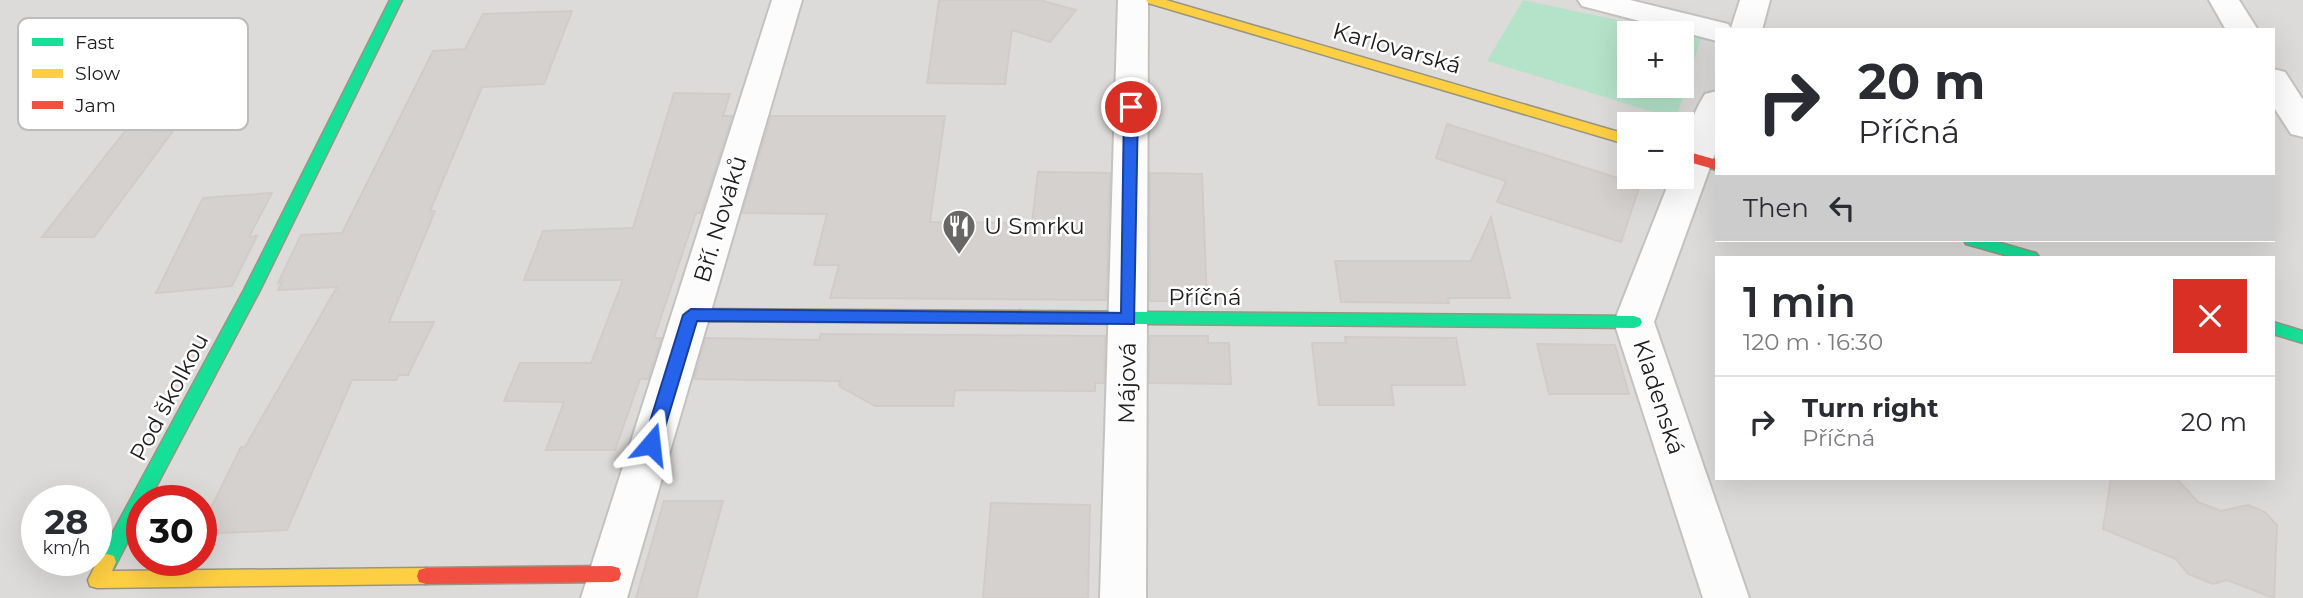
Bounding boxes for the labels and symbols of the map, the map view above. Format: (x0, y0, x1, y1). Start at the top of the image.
street label: Karlovarská (1330, 16, 1464, 80)
legend (18, 18, 248, 130)
text: Fast (75, 31, 115, 54)
text: Slow (75, 62, 120, 85)
pin (1101, 77, 1161, 137)
text: Jam (74, 94, 116, 117)
street label: Bří. Nováků (687, 152, 753, 286)
restaurant icon: U Smrku (940, 207, 978, 256)
place label: U Smrku (984, 212, 1085, 240)
street label: Příčná (1168, 283, 1242, 311)
street label: Pod školkou (124, 328, 214, 466)
street label: Kladenská (1627, 336, 1691, 458)
street label: Májová (1112, 342, 1142, 424)
position arrow (614, 407, 688, 481)
speed limit sign: 30 (126, 485, 217, 576)

